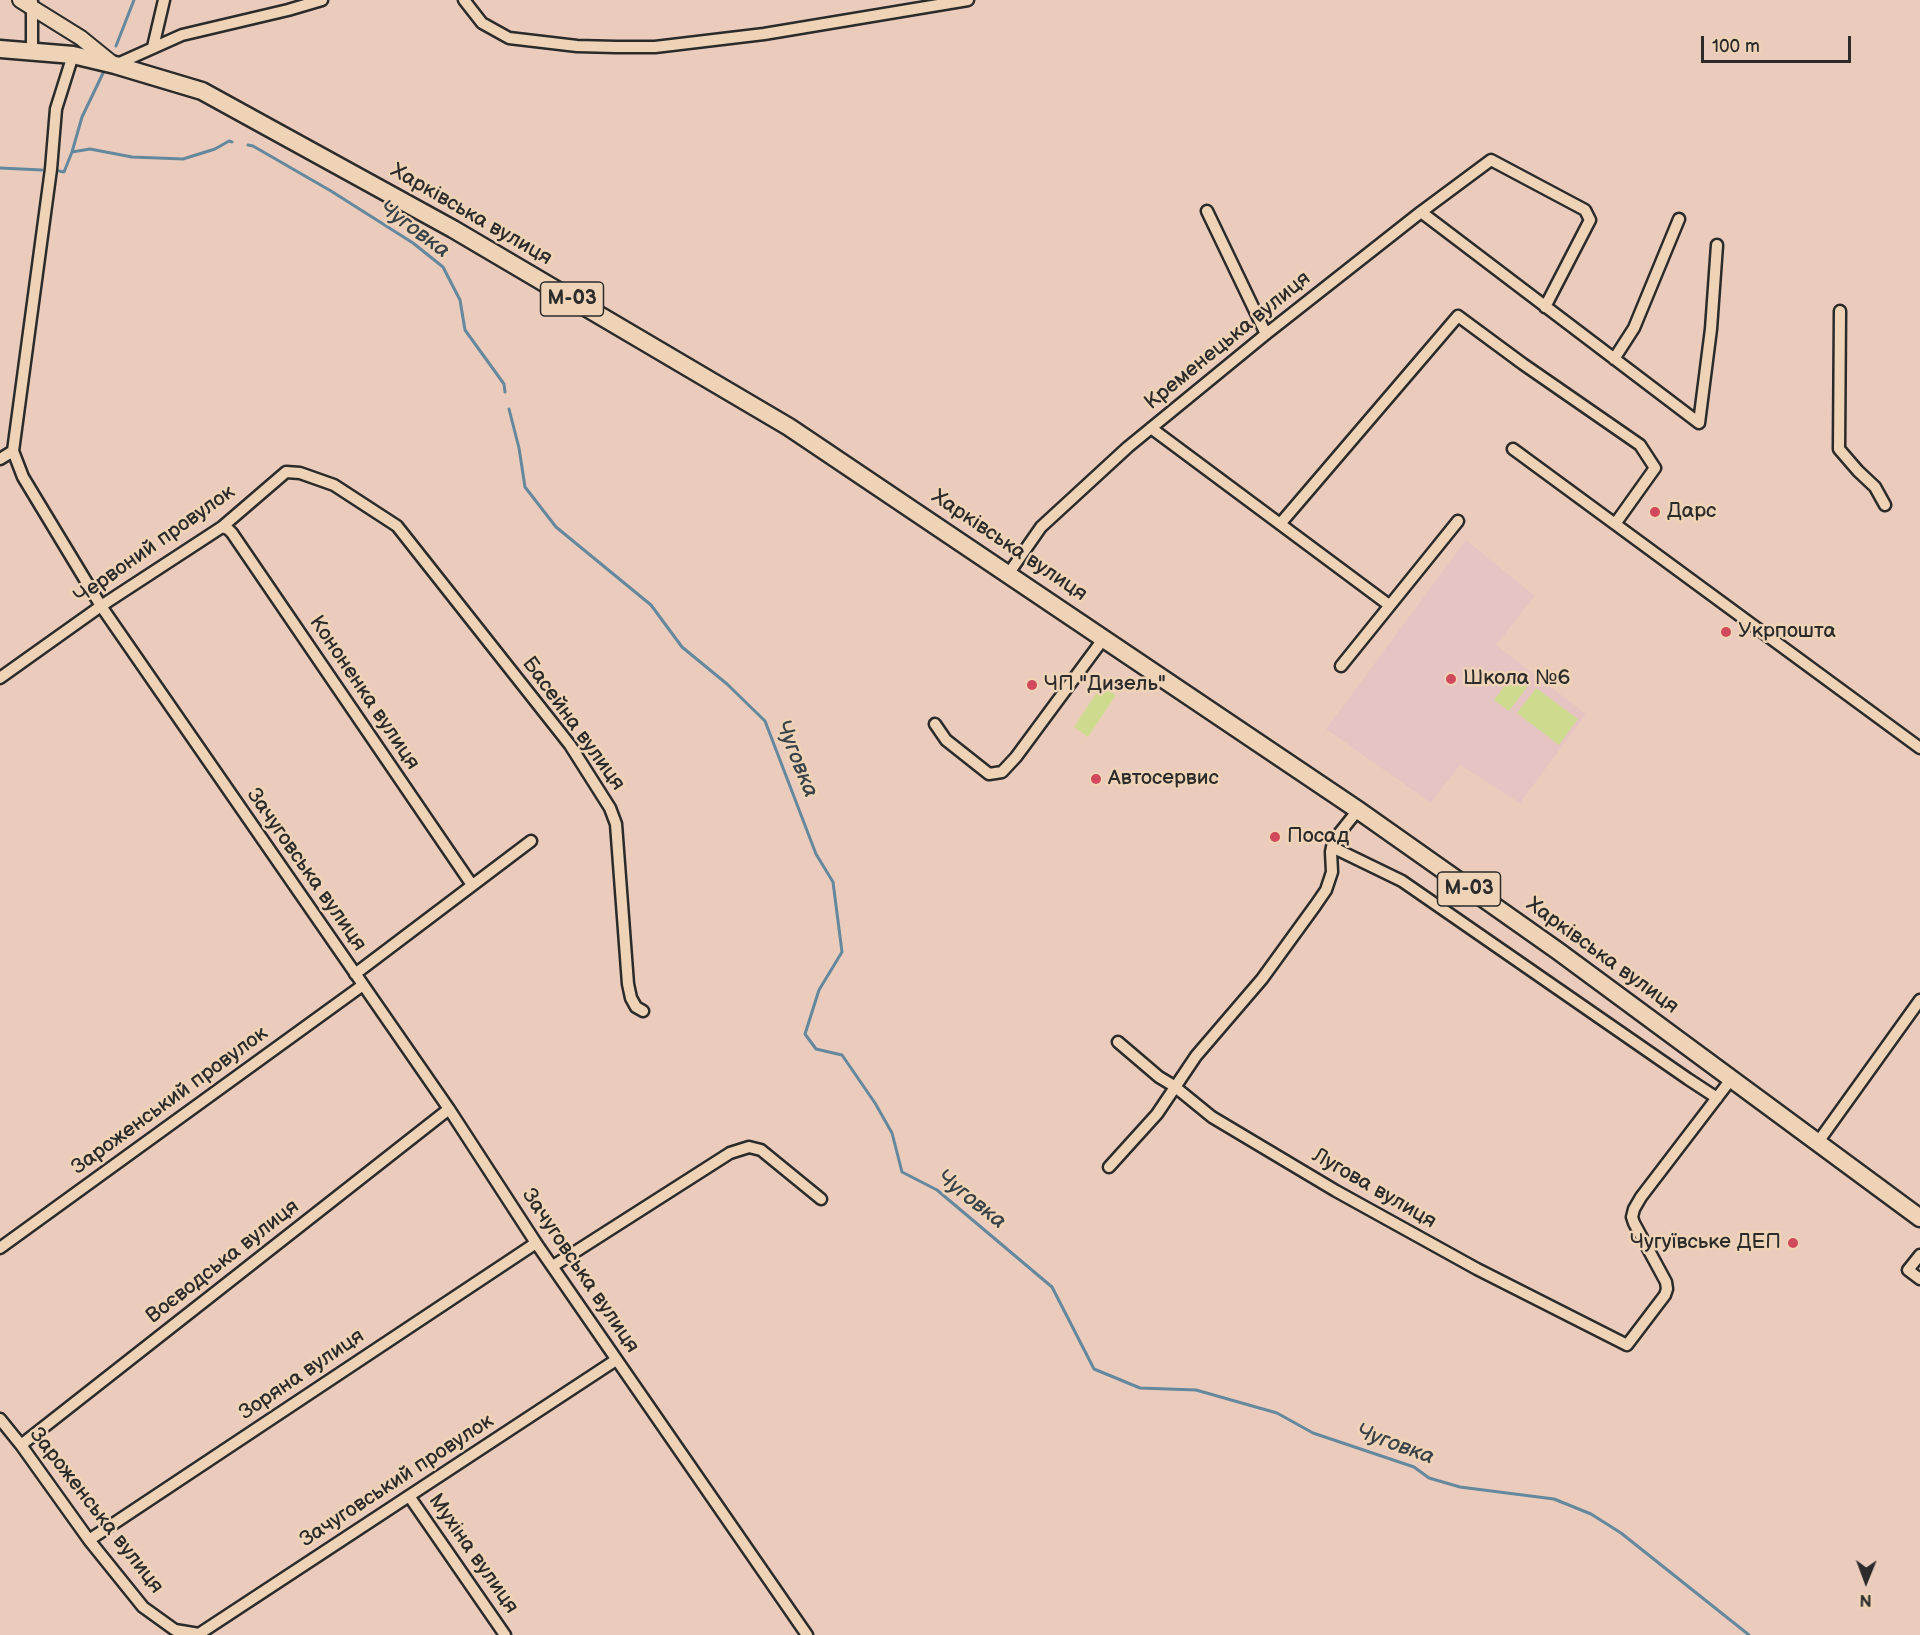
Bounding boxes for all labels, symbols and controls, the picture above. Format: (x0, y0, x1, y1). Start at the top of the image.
scale bar (1704, 24, 1854, 62)
text: 100 m (1712, 36, 1760, 57)
street label: Харківська вулиця (386, 159, 556, 271)
water label: Чуговка (373, 195, 455, 265)
street label: Кременецька вулиця (1140, 266, 1316, 416)
road number: М-03 (540, 282, 604, 316)
street label: Червоний провулок (70, 480, 240, 610)
street label: Харківська вулиця (926, 485, 1092, 607)
place label: Дарс (1667, 499, 1716, 525)
marker: Дарс (1648, 505, 1662, 519)
street label: Кононенка вулиця (303, 611, 425, 775)
place label: Укрпошта (1738, 619, 1836, 645)
marker: Укрпошта (1719, 625, 1733, 639)
street label: Басейна вулиця (516, 652, 630, 796)
place label: Школа №6 (1463, 666, 1570, 692)
place label: ЧП "Дизель" (1044, 672, 1166, 698)
marker: Школа №6 (1444, 672, 1458, 686)
marker: ЧП "Дизель" (1025, 678, 1039, 692)
water label: Чуговка (769, 716, 823, 802)
place label: Автосервис (1108, 766, 1219, 792)
marker: Автосервис (1089, 772, 1103, 786)
street label: Зачуговська вулиця (240, 784, 372, 956)
place label: Посад (1287, 824, 1349, 850)
marker: Посад (1268, 830, 1282, 844)
road number: М-03 (1438, 872, 1500, 906)
street label: Харківська вулиця (1521, 892, 1683, 1020)
street label: Зароженський провулок (67, 1021, 273, 1181)
street label: Лугова вулиця (1307, 1143, 1441, 1235)
water label: Чуговка (931, 1165, 1011, 1235)
street label: Зачуговська вулиця (516, 1184, 644, 1358)
street label: Воєводська вулиця (141, 1194, 305, 1330)
place label: Чугуївське ДЕП (1630, 1230, 1781, 1256)
marker: Чугуївське ДЕП (1786, 1236, 1800, 1250)
street label: Зоряна вулиця (235, 1324, 369, 1426)
street label: Зачуговський провулок (295, 1409, 499, 1553)
water label: Чуговка (1352, 1419, 1438, 1471)
street label: Зароженська вулиця (23, 1423, 169, 1599)
street label: Мухіна вулиця (422, 1489, 524, 1619)
north arrow (1836, 1551, 1896, 1611)
text: N (1859, 1590, 1872, 1609)

